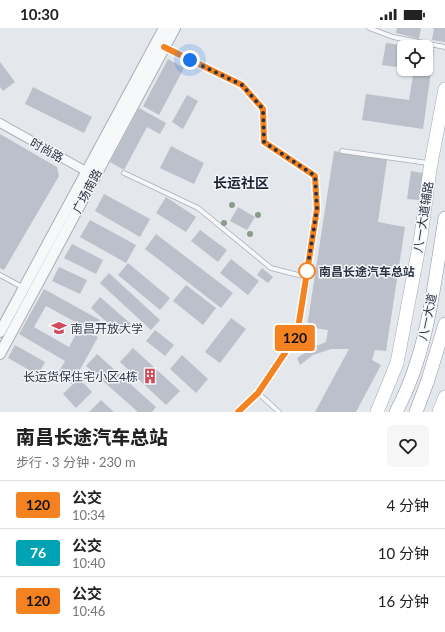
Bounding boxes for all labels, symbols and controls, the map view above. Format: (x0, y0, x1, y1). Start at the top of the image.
text: 10:30 (20, 5, 59, 23)
map controls (397, 40, 433, 76)
button: locate (397, 40, 433, 76)
your location (180, 50, 200, 70)
street label: 时尚路 (28, 135, 66, 165)
street label: 广场南路 (69, 166, 105, 216)
district label: 长运社区 (213, 174, 269, 191)
street label: 八一大道辅路 (410, 180, 436, 254)
marker: 南昌长途汽车总站 (298, 262, 316, 280)
place label: 南昌长途汽车总站 (319, 264, 415, 279)
street label: 八一大道 (415, 292, 439, 342)
school or university icon: 南昌开放大学 (50, 319, 68, 337)
place label: 南昌开放大学 (71, 321, 143, 336)
line badge: 120 (272, 325, 318, 351)
text: 120 (283, 329, 307, 346)
building icon: 长运货保住宅小区4栋 (141, 367, 159, 385)
place label: 长运货保住宅小区4栋 (23, 369, 138, 384)
text: 南昌长途汽车总站 (16, 425, 168, 448)
button: heart (387, 425, 429, 467)
text: 步行 · 3 分钟 · 230 m (16, 454, 136, 470)
text: 公交 (72, 488, 102, 506)
text: 120 (26, 496, 50, 513)
text: 4 分钟 (386, 496, 429, 514)
text: 10:34 (72, 507, 105, 523)
text: 公交 (72, 536, 102, 554)
text: 76 (30, 544, 46, 561)
text: 10 分钟 (378, 544, 429, 562)
text: 10:40 (72, 555, 105, 571)
text: 公交 (72, 584, 102, 602)
text: 120 (26, 592, 50, 609)
text: 16 分钟 (378, 592, 429, 610)
text: 10:46 (72, 603, 105, 619)

